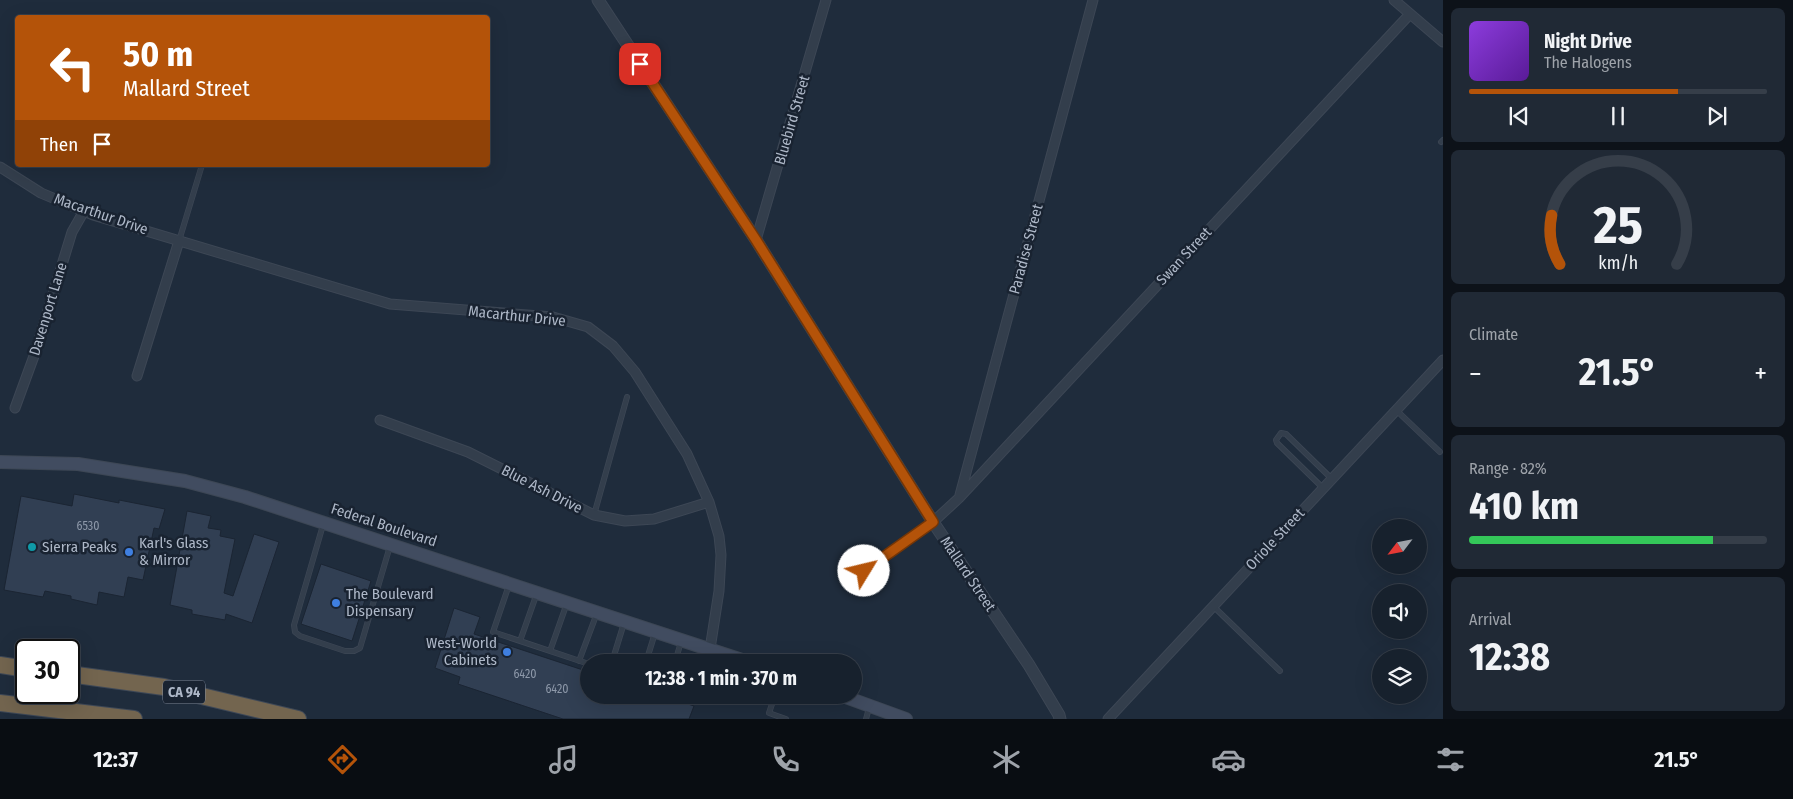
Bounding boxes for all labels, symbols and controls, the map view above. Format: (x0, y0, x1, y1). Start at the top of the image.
text: Night Drive (1544, 30, 1632, 53)
text: 50 m (123, 33, 193, 75)
icon: left (40, 35, 105, 100)
pin (619, 43, 661, 85)
icon: arrive (626, 50, 654, 78)
text: The Halogens (1544, 53, 1632, 72)
street label: Bluebird Street (771, 73, 813, 167)
text: Mallard Street (123, 75, 250, 102)
icon: previous (1505, 102, 1533, 130)
icon: pause (1604, 102, 1632, 130)
icon: next (1703, 102, 1731, 130)
icon: arrive (88, 130, 116, 158)
text: Then (40, 133, 78, 156)
street label: Macarthur Drive (52, 190, 150, 238)
text: 25 (1592, 194, 1643, 257)
street label: Paradise Street (1005, 202, 1047, 296)
street label: Swan Street (1153, 223, 1215, 289)
text: km/h (1598, 252, 1638, 274)
street label: Davenport Lane (25, 260, 71, 358)
street label: Macarthur Drive (467, 302, 567, 330)
text: Climate (1469, 325, 1518, 344)
text: 21.5° (1579, 349, 1657, 395)
text: − (1469, 357, 1482, 390)
text: + (1754, 357, 1767, 390)
text: Range · 82% (1469, 459, 1547, 478)
street label: Blue Ash Drive (499, 461, 585, 517)
text: 410 km (1469, 483, 1579, 529)
street label: Federal Boulevard (329, 499, 439, 551)
street label: Oriole Street (1242, 504, 1308, 574)
house number: 6530 (77, 519, 99, 533)
north arrow (1372, 519, 1428, 574)
map controls (1372, 519, 1427, 704)
street label: Mallard Street (936, 533, 1000, 615)
place label: Karl's Glass & Mirror (139, 534, 208, 569)
place label: Sierra Peaks (42, 538, 117, 556)
marker: Sierra Peaks (26, 541, 38, 553)
position arrow (837, 544, 889, 596)
marker: Karl's Glass & Mirror (123, 546, 135, 558)
button: sound (1372, 584, 1427, 639)
place label: The Boulevard Dispensary (346, 585, 434, 620)
marker: The Boulevard Dispensary (330, 597, 342, 609)
text: Arrival (1469, 610, 1511, 629)
place label: West-World Cabinets (426, 634, 497, 669)
text: 12:38 (1469, 634, 1550, 680)
speed limit sign: 30 (15, 639, 80, 704)
marker: West-World Cabinets (501, 646, 513, 658)
button: layers (1372, 649, 1427, 704)
house number: 6420 (513, 667, 537, 681)
text: 12:38 · 1 min · 370 m (645, 667, 797, 690)
road number: CA 94 (163, 680, 205, 704)
house number: 6420 (545, 682, 569, 696)
icon: directions (325, 742, 360, 777)
icon: music (546, 742, 581, 777)
icon: phone (768, 742, 803, 777)
icon: climate (989, 742, 1024, 777)
icon: car (1211, 742, 1246, 777)
icon: filters (1433, 742, 1468, 777)
text: 12:37 (93, 746, 138, 773)
text: 21.5° (1654, 746, 1700, 773)

